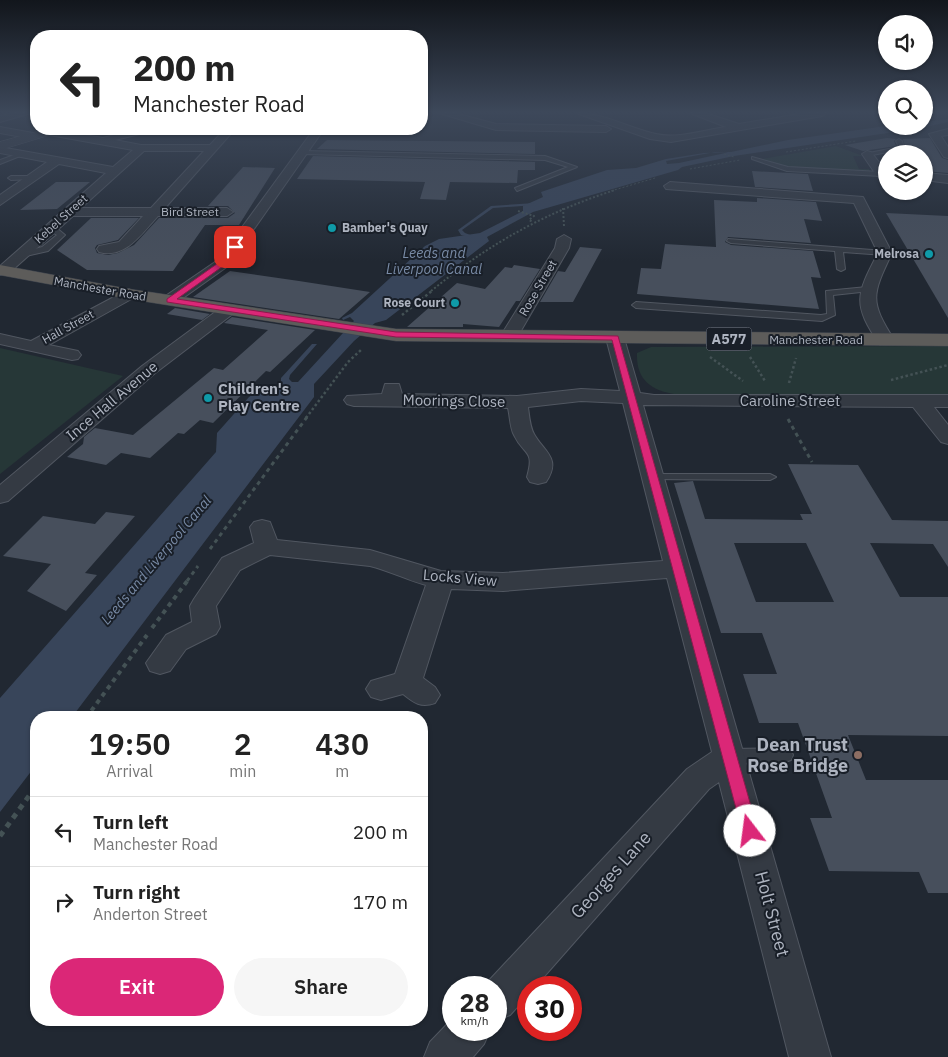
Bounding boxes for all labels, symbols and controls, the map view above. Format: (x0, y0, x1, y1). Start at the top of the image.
map controls (878, 15, 933, 200)
button: sound (878, 15, 933, 70)
text: 200 m (133, 45, 236, 91)
icon: left (50, 50, 115, 115)
button: search (878, 80, 933, 135)
text: Manchester Road (133, 89, 305, 118)
button: layers (878, 145, 933, 200)
street label: Kebel Street (31, 191, 90, 246)
street label: Bird Street (161, 204, 219, 219)
place label: Bamber's Quay (342, 220, 428, 235)
marker: Bamber's Quay (326, 222, 338, 234)
pin (214, 226, 256, 268)
icon: arrive (221, 233, 249, 261)
water label: Leeds and Liverpool Canal (386, 244, 482, 278)
place label: Melrosa (874, 246, 919, 261)
marker: Melrosa (923, 248, 935, 260)
street label: Rose Street (515, 257, 560, 319)
street label: Manchester Road (53, 273, 148, 304)
place label: Rose Court (383, 295, 445, 310)
marker: Rose Court (449, 297, 461, 309)
street label: Hall Street (39, 306, 96, 347)
road number: A577 (706, 328, 752, 350)
street label: Manchester Road (769, 332, 863, 347)
street label: Ince Hall Avenue (62, 357, 161, 445)
place label: Children's Play Centre (218, 379, 300, 415)
street label: Moorings Close (402, 390, 506, 411)
street label: Caroline Street (740, 391, 840, 410)
marker: Children's Play Centre (202, 392, 214, 404)
water label: Leeds and Liverpool Canal (97, 492, 215, 628)
street label: Locks View (422, 565, 498, 590)
text: 19:50 (89, 724, 170, 763)
text: 2 (234, 724, 252, 763)
text: 430 (315, 724, 369, 763)
place label: Dean Trust Rose Bridge (747, 733, 848, 777)
marker: Dean Trust Rose Bridge (852, 749, 864, 761)
text: Arrival (106, 761, 153, 781)
text: min (229, 761, 256, 781)
text: m (335, 761, 349, 781)
position arrow (723, 804, 775, 856)
text: Turn left (93, 810, 169, 834)
icon: left (50, 818, 78, 846)
text: 200 m (353, 820, 408, 844)
street label: Georges Lane (565, 826, 656, 923)
text: Manchester Road (93, 834, 218, 854)
street label: Holt Street (750, 869, 795, 959)
text: Turn right (93, 880, 180, 904)
icon: right (50, 888, 78, 916)
text: 170 m (353, 890, 408, 914)
text: Anderton Street (93, 904, 208, 924)
button: Exit (50, 958, 224, 1016)
button: Share (234, 958, 408, 1016)
speed limit sign: 30 (517, 976, 582, 1041)
text: 28 (459, 986, 490, 1019)
text: km/h (460, 1013, 489, 1028)

